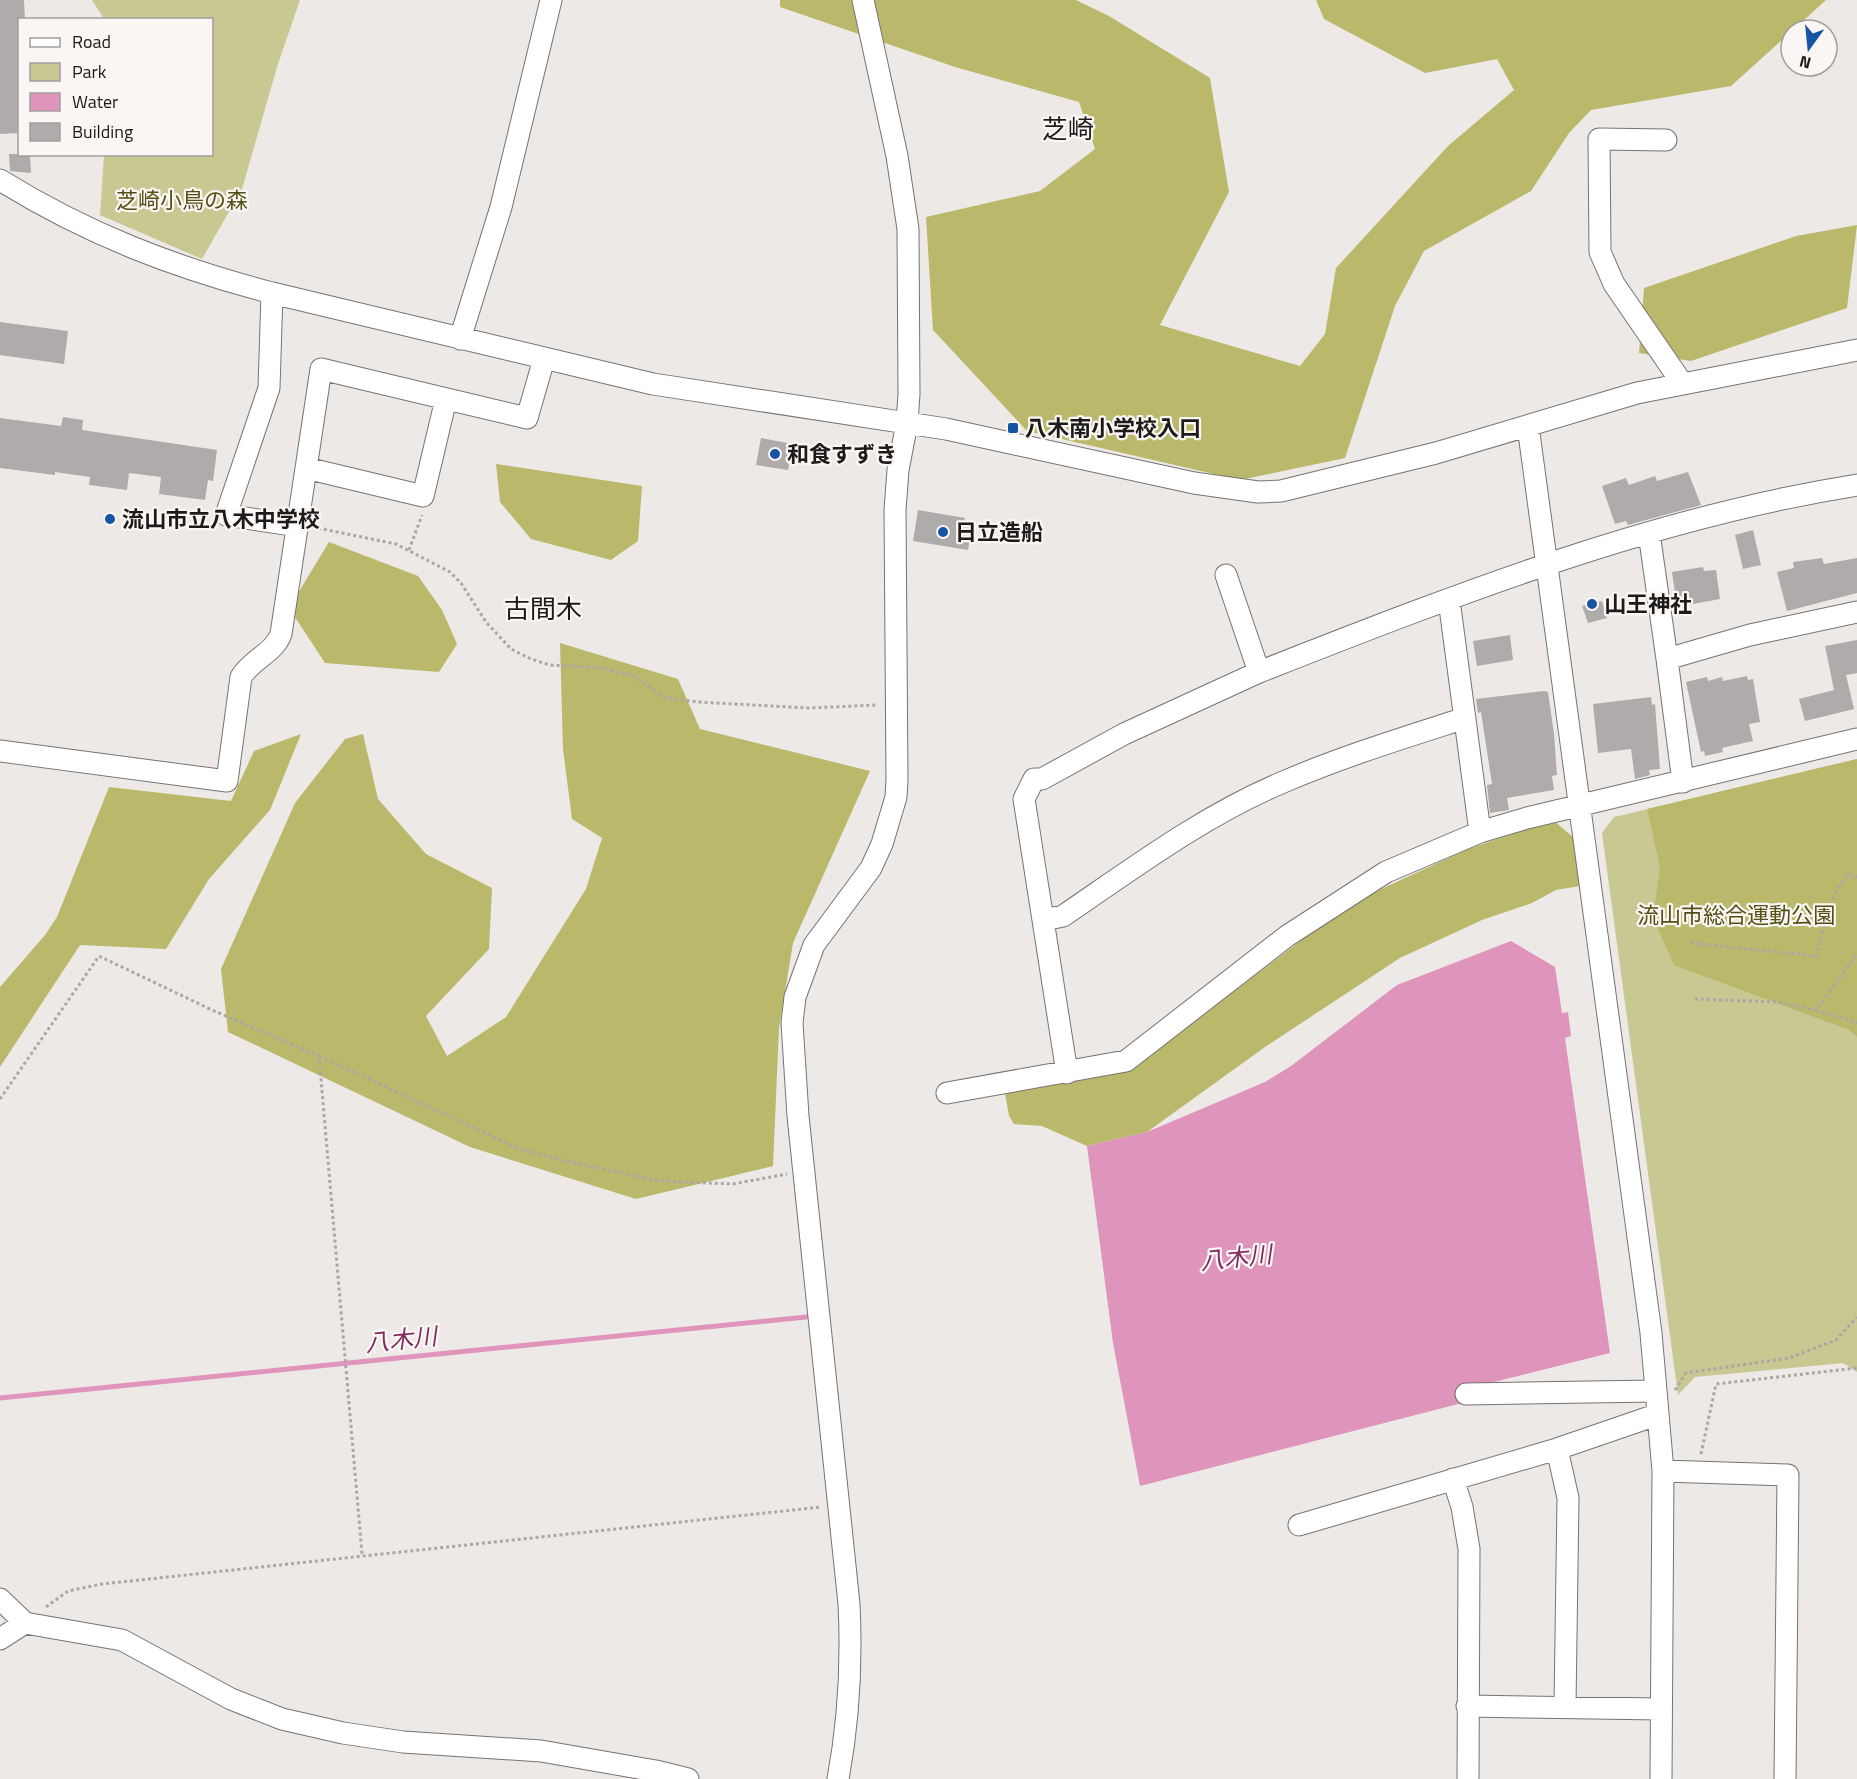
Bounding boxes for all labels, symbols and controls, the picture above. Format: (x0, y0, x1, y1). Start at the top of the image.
legend (18, 18, 213, 156)
north arrow (1779, 18, 1839, 78)
text: Road (72, 28, 111, 55)
text: N (1797, 49, 1814, 76)
text: Park (72, 58, 107, 85)
text: Water (72, 88, 118, 115)
district label: 芝崎 (1042, 109, 1094, 148)
text: Building (72, 118, 133, 145)
park label: 芝崎小鳥の森 (116, 183, 248, 217)
place label: 八木南小学校入口 (1025, 411, 1201, 445)
marker: 八木南小学校入口 (1006, 421, 1020, 435)
place label: 和食すずき (787, 437, 897, 471)
marker: 和食すずき (768, 447, 782, 461)
place label: 流山市立八木中学校 (122, 502, 320, 536)
marker: 流山市立八木中学校 (103, 512, 117, 526)
place label: 日立造船 (955, 515, 1043, 549)
marker: 日立造船 (936, 525, 950, 539)
place label: 山王神社 (1604, 587, 1692, 621)
district label: 古間木 (504, 589, 582, 628)
marker: 山王神社 (1585, 597, 1599, 611)
park label: 流山市総合運動公園 (1637, 898, 1835, 932)
water label: 八木川 (1198, 1235, 1277, 1279)
water label: 八木川 (363, 1317, 442, 1361)

